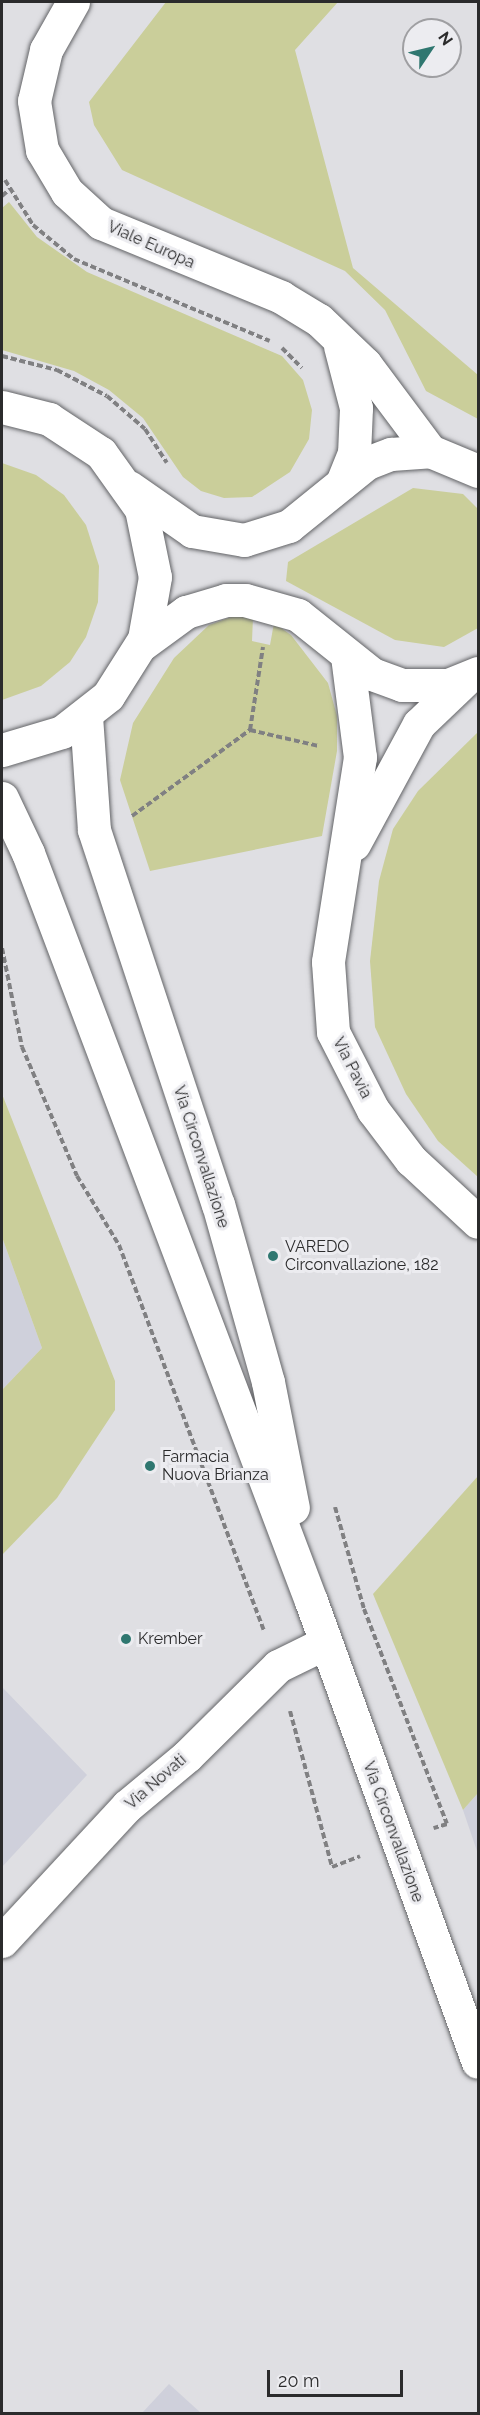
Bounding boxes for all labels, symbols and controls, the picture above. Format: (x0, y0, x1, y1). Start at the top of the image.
north arrow (402, 18, 462, 78)
text: N (434, 28, 457, 49)
street label: Viale Europa (104, 217, 198, 273)
street label: Via Pavia (328, 1034, 376, 1102)
street label: Via Circonvallazione (169, 1083, 233, 1231)
place label: VAREDO Circonvallazione, 182 (285, 1237, 439, 1275)
marker: VAREDO Circonvallazione, 182 (266, 1249, 280, 1263)
place label: Farmacia Nuova Brianza (162, 1447, 269, 1485)
marker: Farmacia Nuova Brianza (143, 1459, 157, 1473)
place label: Krember (138, 1629, 203, 1649)
marker: Krember (119, 1632, 133, 1646)
street label: Via Novati (122, 1750, 190, 1814)
street label: Via Circonvallazione (359, 1759, 427, 1905)
scale bar (270, 2358, 406, 2396)
text: 20 m (278, 2370, 320, 2391)

